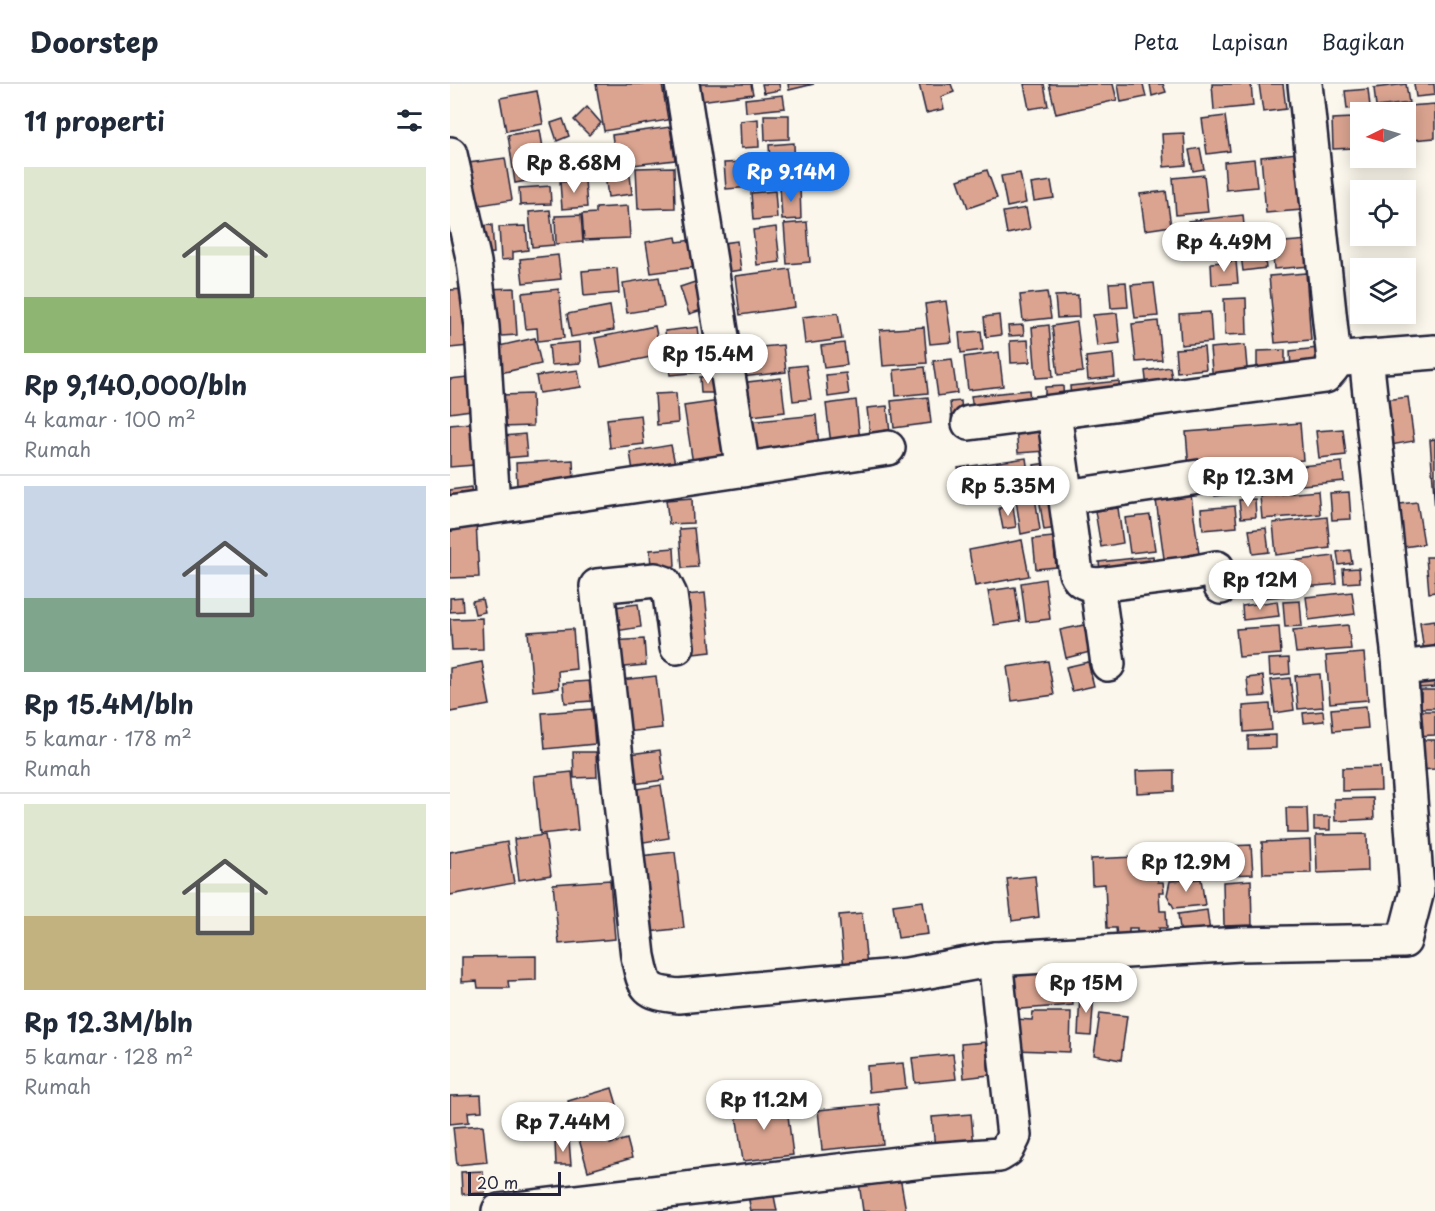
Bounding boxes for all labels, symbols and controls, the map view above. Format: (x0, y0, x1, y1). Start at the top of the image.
text: Doorstep (30, 20, 159, 63)
text: Peta (1133, 25, 1178, 57)
text: Lapisan (1211, 25, 1289, 57)
text: Bagikan (1322, 25, 1405, 57)
text: 11 properti (24, 101, 165, 140)
north arrow (1350, 102, 1416, 168)
map controls (1350, 102, 1416, 324)
icon: filters (393, 104, 426, 137)
pin: Rp 8.68M (512, 143, 636, 194)
text: Rp 8.68M (526, 147, 622, 177)
pin: Rp 9.14M (729, 152, 853, 203)
text: Rp 9.14M (746, 156, 836, 186)
button: locate (1350, 180, 1416, 246)
icon: home (171, 206, 279, 314)
pin: Rp 4.49M (1162, 222, 1286, 273)
text: Rp 4.49M (1176, 226, 1272, 256)
button: layers (1350, 258, 1416, 324)
pin: Rp 15.4M (646, 334, 770, 385)
text: Rp 15.4M (662, 338, 754, 368)
text: Rp 9,140,000/bln (24, 365, 247, 404)
text: 4 kamar · 100 m² (24, 404, 196, 434)
text: Rumah (24, 434, 91, 464)
pin: Rp 12.3M (1186, 457, 1310, 508)
text: Rp 12.3M (1202, 461, 1294, 491)
pin: Rp 5.35M (946, 466, 1070, 517)
text: Rp 5.35M (961, 470, 1055, 500)
icon: home (171, 525, 279, 633)
pin: Rp 12M (1211, 560, 1309, 611)
text: Rp 12M (1223, 564, 1297, 594)
text: Rp 15.4M/bln (24, 684, 194, 723)
text: 5 kamar · 178 m² (24, 723, 192, 753)
text: Rumah (24, 753, 91, 783)
pin: Rp 12.9M (1124, 842, 1248, 893)
icon: home (171, 843, 279, 951)
text: Rp 12.9M (1141, 846, 1231, 876)
pin: Rp 15M (1037, 963, 1135, 1014)
text: Rp 15M (1049, 967, 1123, 997)
text: Rp 12.3M/bln (24, 1002, 193, 1041)
text: 5 kamar · 128 m² (24, 1041, 193, 1071)
text: Rumah (24, 1071, 91, 1101)
pin: Rp 11.2M (702, 1080, 826, 1131)
text: Rp 11.2M (720, 1084, 808, 1114)
pin: Rp 7.44M (501, 1102, 625, 1153)
text: Rp 7.44M (515, 1106, 611, 1136)
scale bar (468, 1169, 561, 1196)
text: 20 m (477, 1170, 518, 1194)

